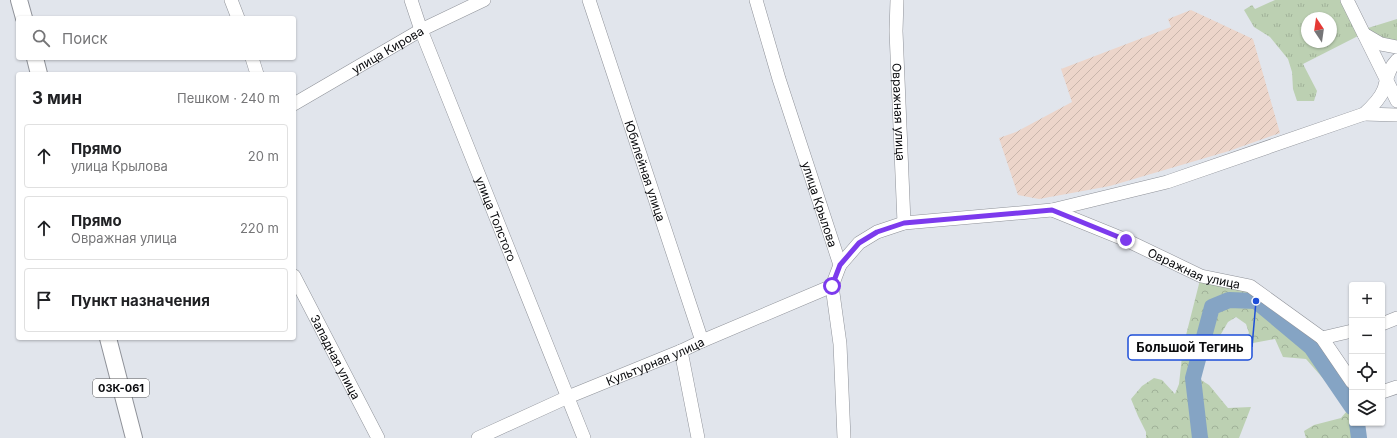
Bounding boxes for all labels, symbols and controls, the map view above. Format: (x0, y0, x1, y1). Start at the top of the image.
north arrow (1301, 12, 1337, 48)
search box (16, 16, 296, 60)
street label: улица Кирова (349, 23, 426, 76)
icon: search (30, 27, 52, 49)
text: Поиск (62, 29, 108, 48)
street label: Овражная улица (890, 63, 909, 161)
text: 3 мин (32, 88, 82, 108)
text: Пешком · 240 m (177, 90, 280, 106)
street label: Юбилейная улица (622, 118, 669, 223)
text: Прямо (71, 139, 122, 158)
icon: ahead (33, 145, 55, 167)
text: 20 m (248, 148, 279, 164)
text: улица Крылова (71, 158, 168, 174)
street label: улица Крылова (799, 159, 841, 249)
street label: улица Толстого (473, 174, 520, 263)
text: Прямо (71, 211, 122, 230)
icon: ahead (33, 217, 55, 239)
text: 220 m (240, 220, 279, 236)
text: Овражная улица (71, 230, 177, 246)
route end (1117, 231, 1135, 249)
street label: Овражная улица (1145, 244, 1242, 291)
route start (823, 277, 841, 295)
map controls (1349, 282, 1385, 426)
button: + (1349, 282, 1385, 318)
icon: arrive (33, 289, 55, 311)
text: Пункт назначения (71, 291, 210, 310)
street label: Западная улица (308, 312, 364, 402)
button: − (1349, 318, 1385, 354)
street label: Культурная улица (604, 334, 706, 388)
callout: Большой Тегинь (1128, 335, 1252, 360)
text: Большой Тегинь (1136, 339, 1244, 355)
button: locate (1349, 354, 1385, 390)
road number: 03К-061 (93, 379, 149, 397)
button: layers (1349, 390, 1385, 426)

